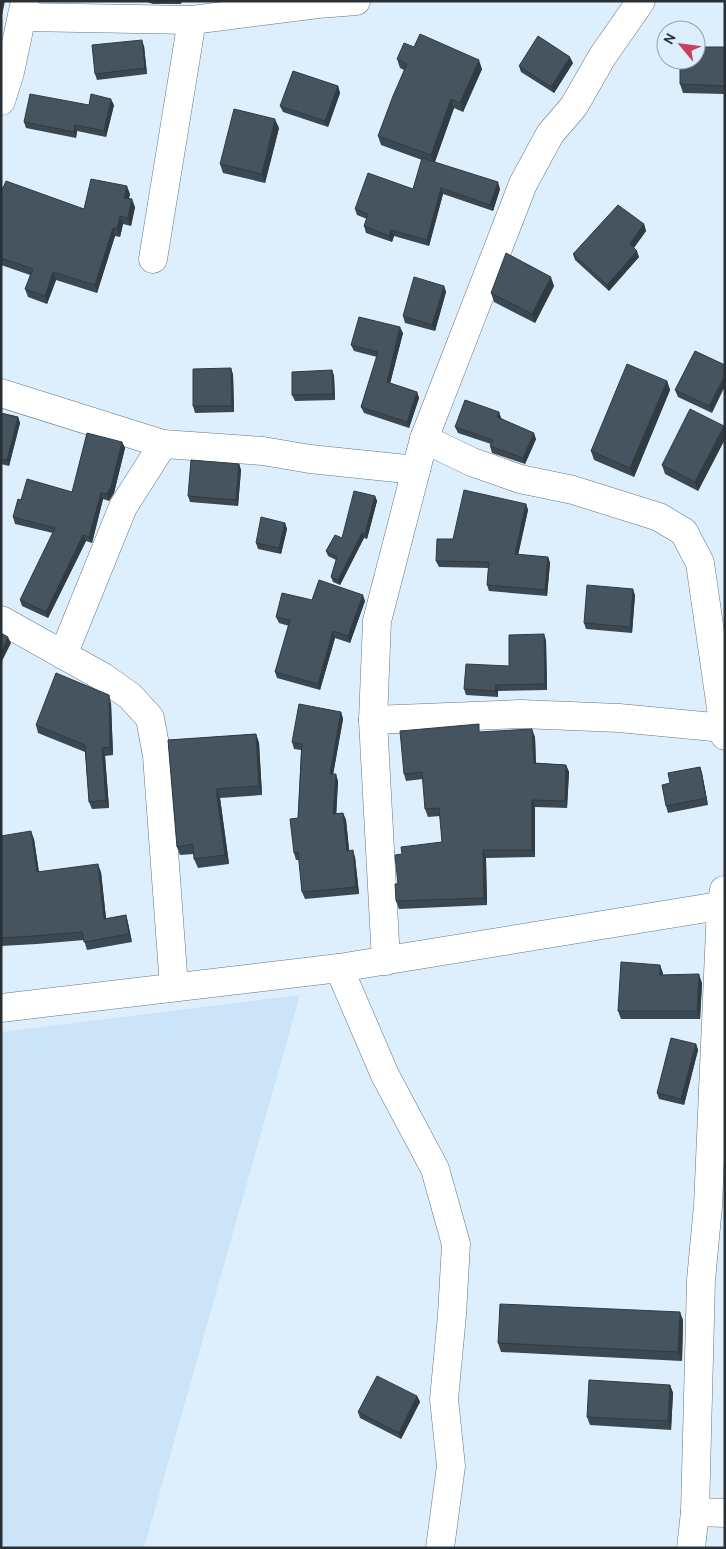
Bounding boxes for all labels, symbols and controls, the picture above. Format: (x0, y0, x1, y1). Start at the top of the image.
north arrow (656, 20, 706, 70)
text: N (659, 30, 680, 47)

